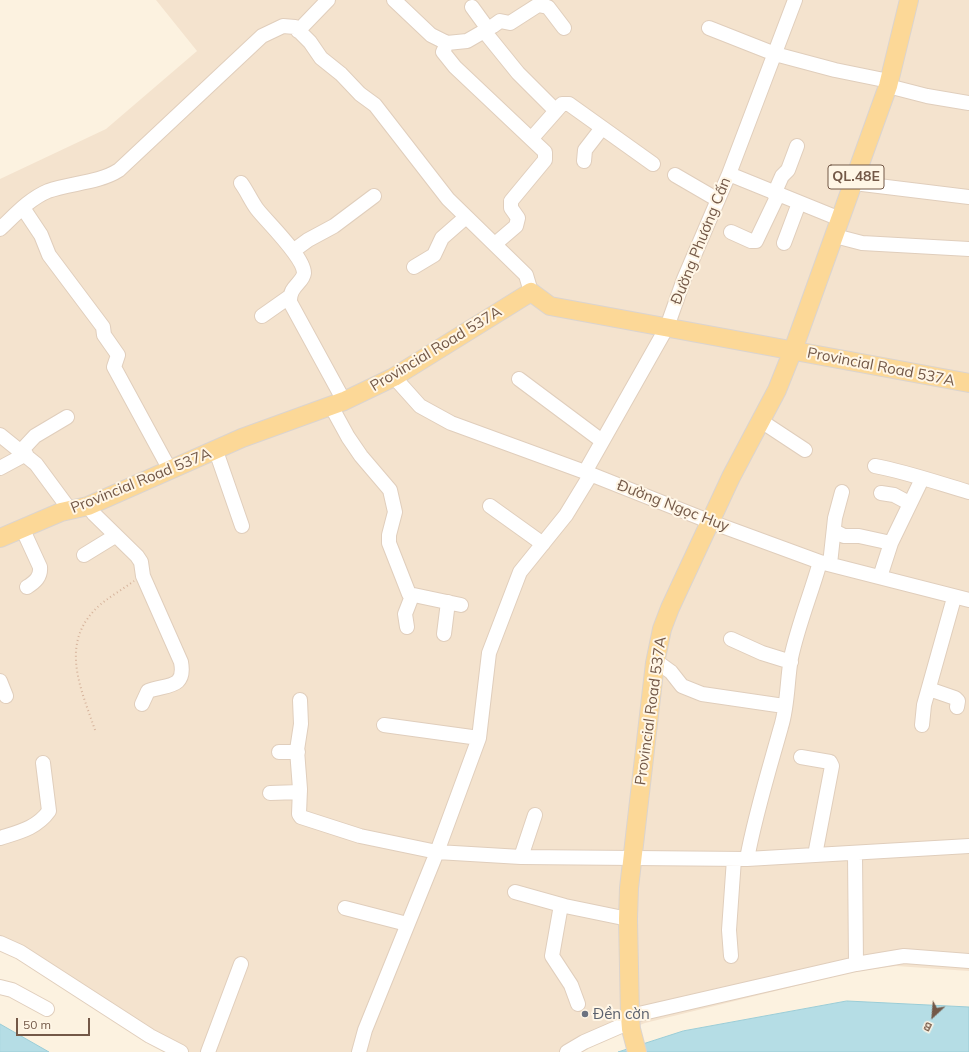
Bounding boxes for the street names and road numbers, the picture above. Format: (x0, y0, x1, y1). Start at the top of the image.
road number: QL.48E (828, 165, 884, 189)
street label: Đường Phương Cấn (667, 175, 735, 307)
street label: Provincial Road 537A (367, 303, 505, 395)
street label: Provincial Road 537A (806, 344, 956, 390)
street label: Provincial Road 537A (68, 445, 214, 517)
street label: Đường Ngọc Huy (614, 476, 732, 536)
street label: Provincial Road 537A (632, 636, 670, 786)

